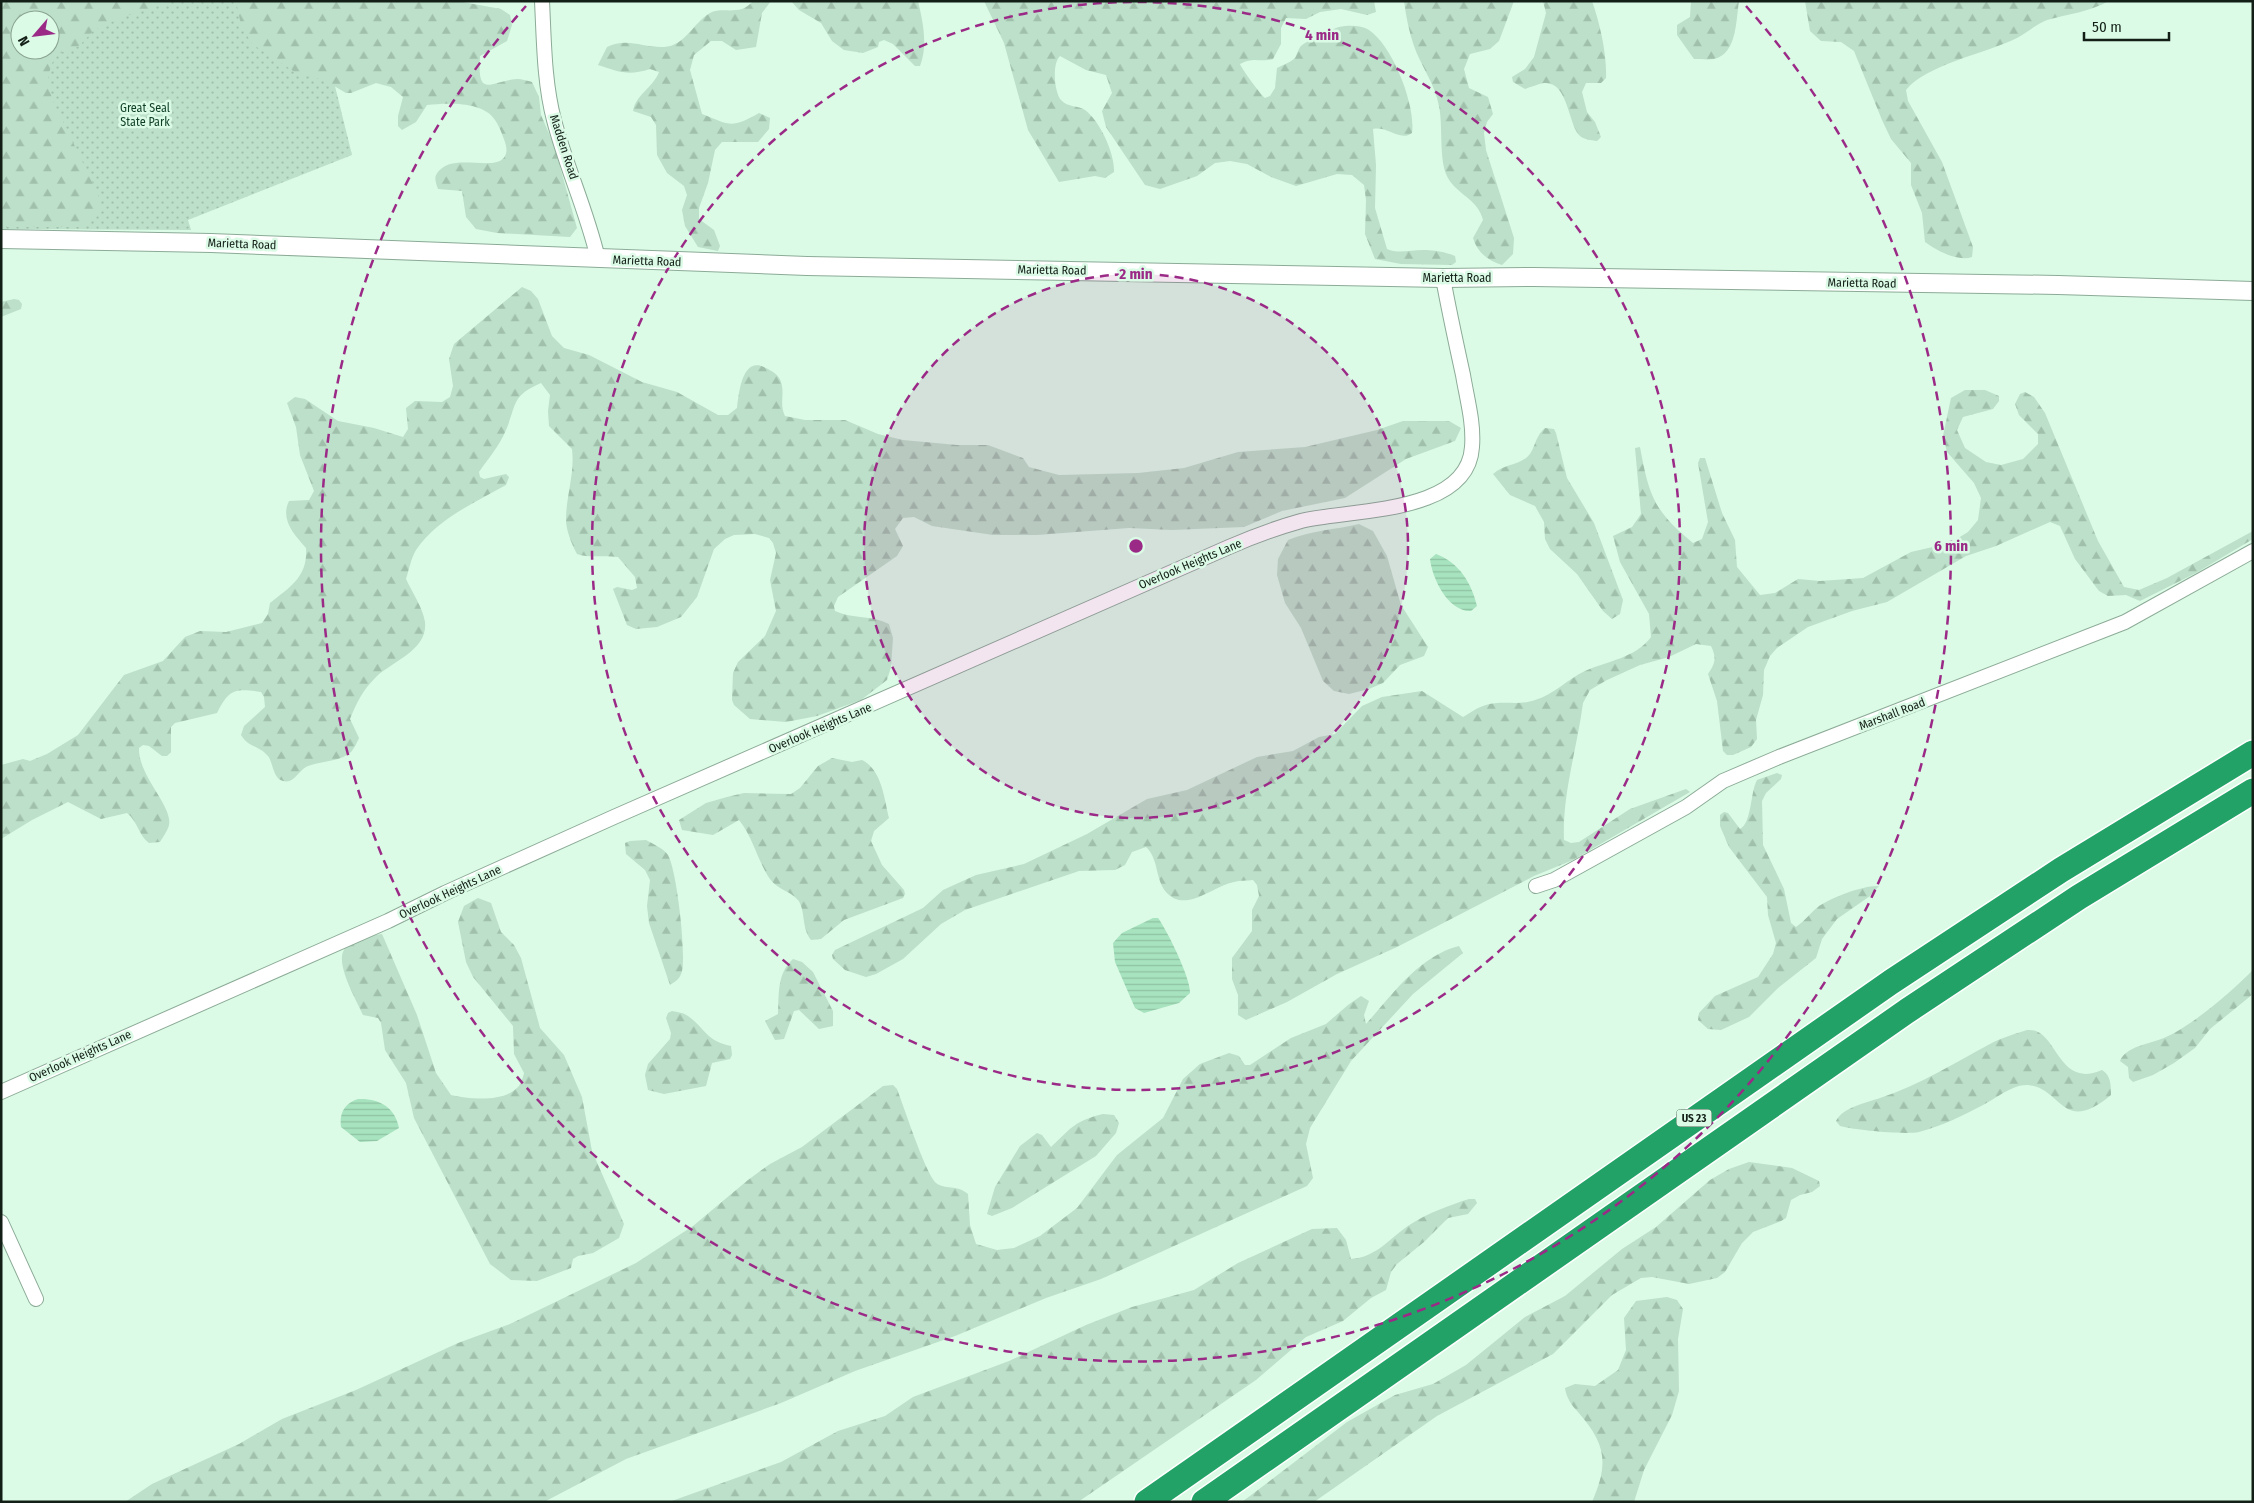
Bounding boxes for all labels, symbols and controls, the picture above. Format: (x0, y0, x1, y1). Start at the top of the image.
north arrow (10, 10, 60, 60)
scale bar (2084, 10, 2169, 42)
text: 50 m (2092, 18, 2122, 36)
text: 4 min (1305, 26, 1339, 44)
text: N (14, 33, 33, 49)
park label: Great Seal State Park (120, 101, 170, 129)
street label: Madden Road (547, 113, 581, 181)
street label: Marietta Road (207, 236, 277, 252)
street label: Marietta Road (612, 253, 682, 269)
street label: Marietta Road (1017, 262, 1087, 278)
text: 2 min (1118, 265, 1153, 283)
street label: Marietta Road (1423, 271, 1491, 285)
street label: Marietta Road (1827, 275, 1897, 291)
street label: Overlook Heights Lane (1136, 536, 1244, 592)
centre of rings (1127, 537, 1145, 555)
text: 6 min (1934, 537, 1968, 555)
street label: Marshall Road (1857, 695, 1927, 733)
street label: Overlook Heights Lane (766, 700, 874, 756)
street label: Overlook Heights Lane (397, 862, 503, 922)
street label: Overlook Heights Lane (27, 1027, 133, 1085)
road number: US 23 (1676, 1110, 1712, 1126)

